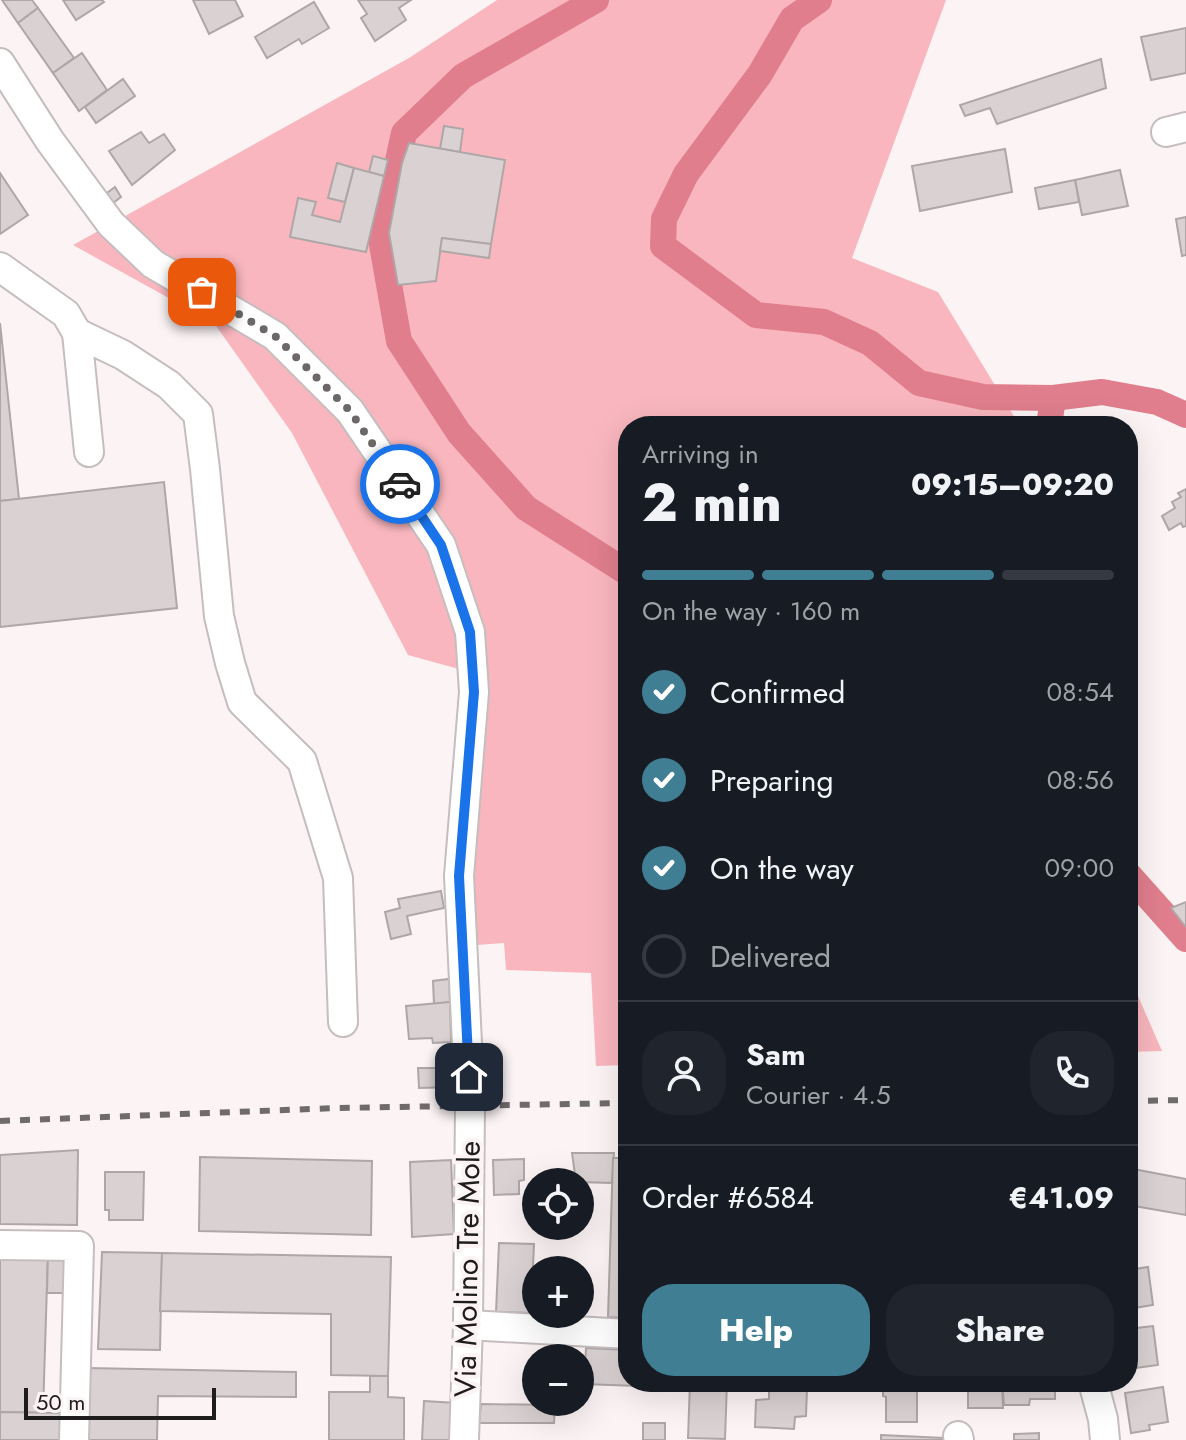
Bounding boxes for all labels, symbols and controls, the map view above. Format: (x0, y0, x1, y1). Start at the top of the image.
pin (168, 258, 236, 326)
icon: bag (180, 270, 224, 314)
text: Arriving in (642, 435, 759, 473)
courier (360, 444, 440, 524)
icon: car (378, 462, 422, 506)
text: 09:15–09:20 (911, 463, 1114, 506)
text: 2 min (642, 465, 782, 541)
text: On the way · 160 m (642, 592, 860, 630)
icon: check (642, 670, 686, 714)
text: Confirmed (710, 671, 845, 714)
text: 08:54 (1047, 673, 1114, 711)
icon: check (642, 758, 686, 802)
text: Preparing (710, 759, 834, 802)
text: 08:56 (1047, 761, 1114, 799)
icon: check (642, 846, 686, 890)
text: On the way (710, 847, 854, 890)
text: 09:00 (1044, 849, 1114, 887)
text: Delivered (710, 935, 831, 978)
button: person (642, 1031, 726, 1115)
button: phone (1030, 1031, 1114, 1115)
text: Sam (746, 1033, 806, 1076)
pin (435, 1043, 503, 1111)
icon: home (447, 1055, 491, 1099)
text: Courier · 4.5 (746, 1076, 891, 1114)
street label: Via Molino Tre Mole (443, 1140, 491, 1398)
map controls (522, 1168, 594, 1416)
button: locate (522, 1168, 594, 1240)
text: Order #6584 (642, 1176, 814, 1219)
text: €41.09 (1009, 1176, 1114, 1219)
button: + (522, 1256, 594, 1328)
button: Help (642, 1284, 870, 1376)
button: Share (886, 1284, 1114, 1376)
button: − (522, 1344, 594, 1416)
scale bar (24, 1384, 216, 1420)
text: 50 m (36, 1386, 85, 1418)

